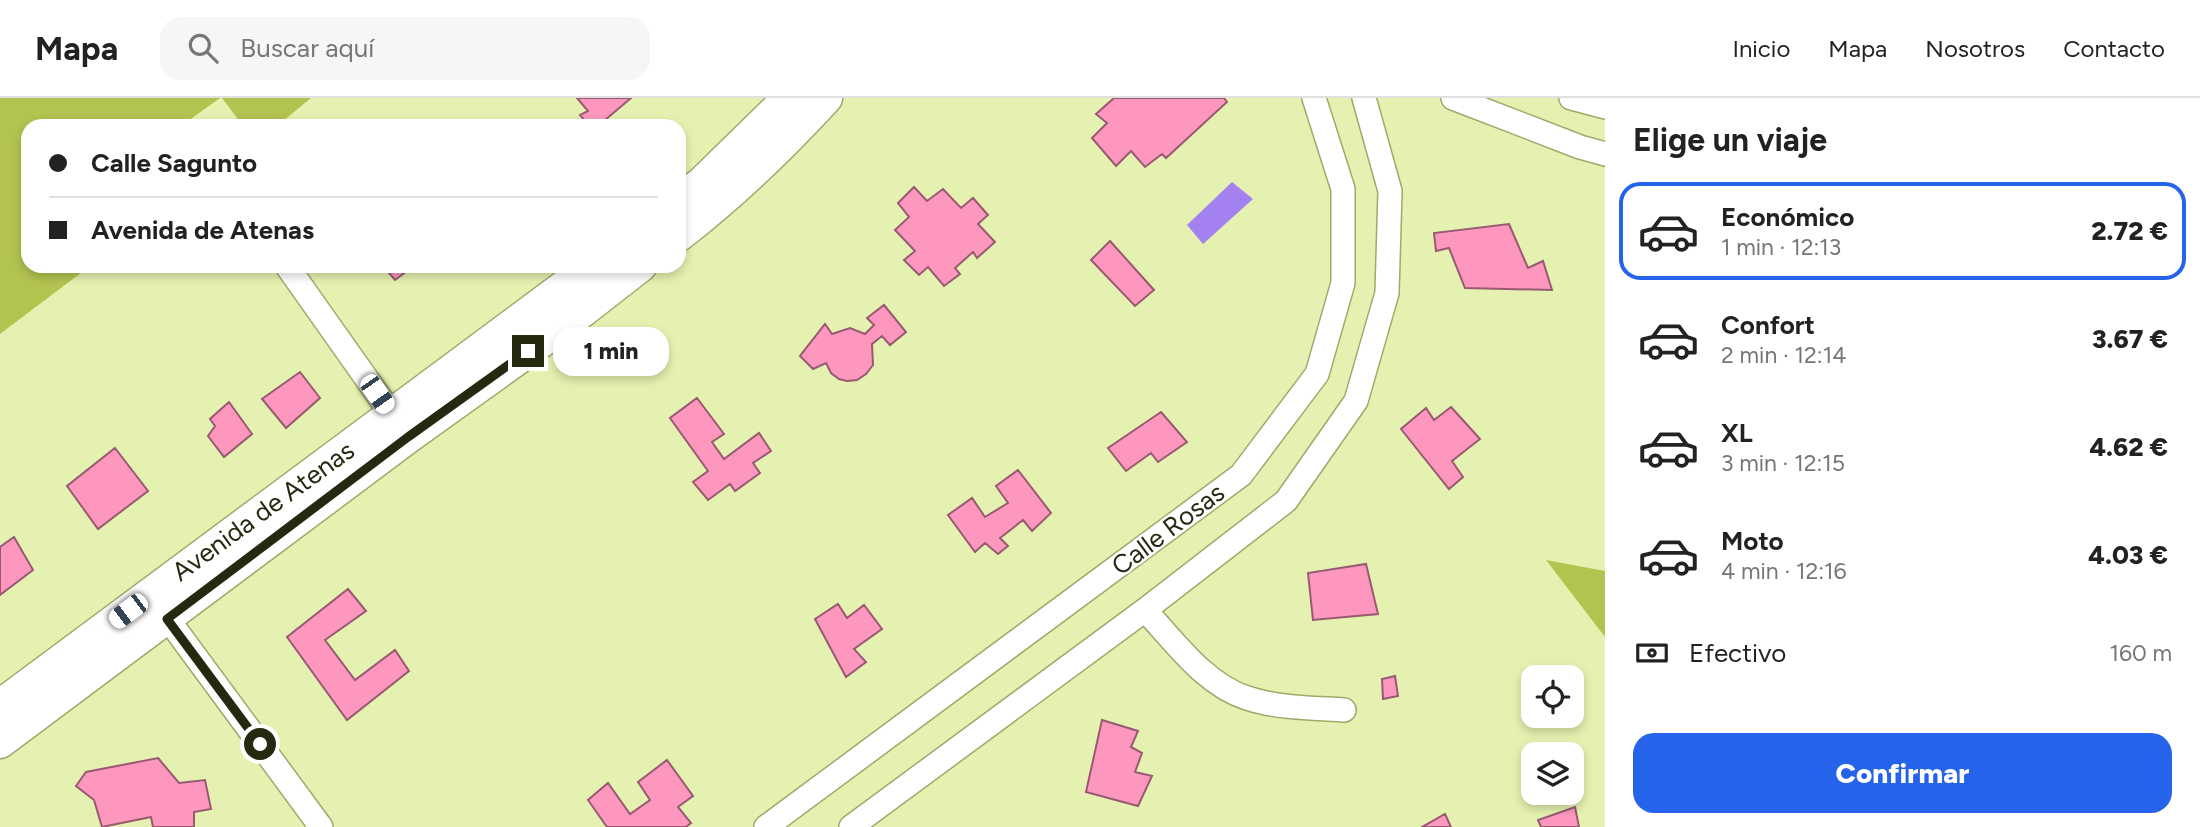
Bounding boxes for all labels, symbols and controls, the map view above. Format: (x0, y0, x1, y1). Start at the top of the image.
search box (160, 17, 650, 80)
text: Mapa (35, 29, 118, 68)
icon: search (184, 29, 222, 67)
text: Buscar aquí (240, 32, 374, 64)
text: Inicio (1732, 34, 1790, 63)
text: Mapa (1828, 34, 1887, 63)
text: Nosotros (1925, 34, 2025, 63)
text: Contacto (2063, 34, 2165, 63)
text: Elige un viaje (1633, 121, 1827, 159)
text: Calle Sagunto (91, 147, 257, 179)
icon: car (1637, 200, 1700, 263)
text: Económico (1721, 201, 1854, 233)
text: Avenida de Atenas (91, 214, 314, 246)
text: 2.72 € (2091, 215, 2168, 247)
text: 1 min · 12:13 (1721, 233, 1841, 261)
icon: car (1637, 308, 1700, 371)
text: Confort (1721, 309, 1815, 341)
text: 3.67 € (2092, 323, 2168, 355)
callout: 1 min (552, 327, 668, 376)
route end (512, 335, 544, 367)
text: 1 min (584, 337, 638, 365)
text: 2 min · 12:14 (1721, 341, 1846, 369)
car (357, 371, 398, 417)
icon: car (1637, 416, 1700, 479)
text: XL (1721, 417, 1753, 449)
text: 4.62 € (2089, 431, 2168, 463)
street label: Avenida de Atenas (166, 434, 360, 588)
text: 3 min · 12:15 (1721, 449, 1845, 477)
street label: Calle Rosas (1105, 476, 1231, 582)
icon: car (1637, 524, 1700, 587)
text: Moto (1721, 525, 1784, 557)
text: 4.03 € (2088, 539, 2168, 571)
text: 4 min · 12:16 (1721, 557, 1847, 585)
car (105, 590, 152, 632)
icon: cash (1633, 634, 1671, 672)
text: Efectivo (1689, 637, 1786, 669)
text: 160 m (2109, 639, 2172, 667)
map controls (1521, 665, 1584, 805)
button: locate (1521, 665, 1584, 728)
route start (244, 728, 276, 760)
button: Confirmar (1633, 733, 2172, 813)
button: layers (1521, 742, 1584, 805)

